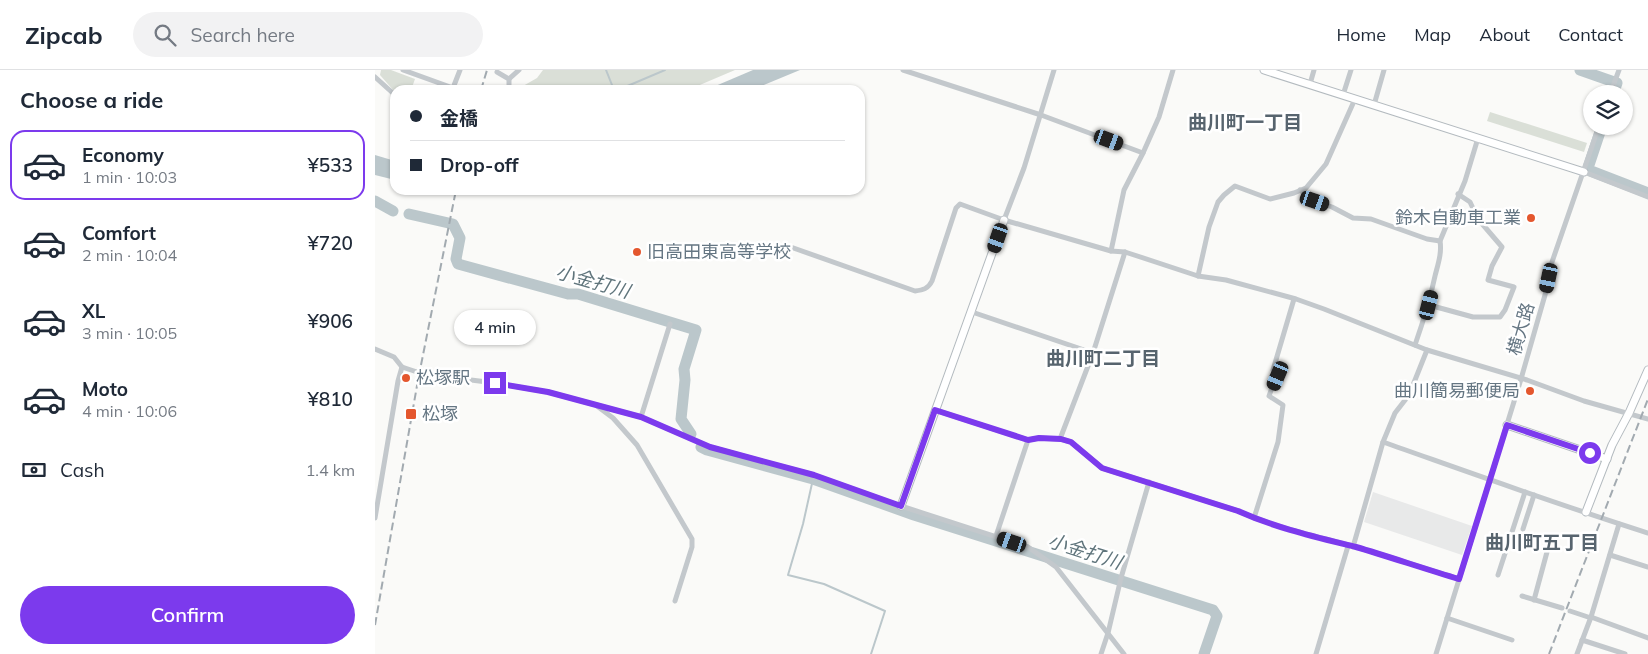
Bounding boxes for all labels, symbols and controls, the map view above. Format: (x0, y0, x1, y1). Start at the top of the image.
search box (133, 12, 483, 57)
text: Zipcab (25, 20, 103, 50)
icon: search (151, 21, 179, 49)
text: Search here (191, 23, 295, 47)
text: Home (1336, 23, 1386, 46)
text: Map (1414, 23, 1451, 46)
text: About (1479, 23, 1530, 46)
text: Contact (1558, 23, 1623, 46)
map controls (1583, 85, 1633, 135)
button: layers (1583, 85, 1633, 135)
text: Choose a ride (20, 86, 163, 114)
text: 金橋 (440, 106, 478, 130)
district label: 曲川町一丁目 (1188, 110, 1302, 134)
car (1092, 128, 1125, 152)
icon: car (22, 143, 67, 188)
text: Economy (82, 143, 164, 167)
text: ¥533 (307, 153, 353, 177)
text: Drop-off (440, 153, 518, 177)
text: 1 min · 10:03 (82, 167, 177, 187)
car (1298, 189, 1331, 213)
place label: 鈴木自動車工業 (1395, 206, 1521, 229)
marker: 鈴木自動車工業 (1525, 212, 1537, 224)
icon: car (22, 221, 67, 266)
text: Comfort (82, 221, 156, 245)
car (986, 221, 1009, 255)
text: ¥720 (307, 231, 353, 255)
place label: 旧高田東高等学校 (647, 240, 791, 263)
text: 2 min · 10:04 (82, 245, 177, 265)
marker: 旧高田東高等学校 (631, 246, 643, 258)
water label: 小金打川 (553, 259, 635, 304)
car (1538, 262, 1559, 294)
car (1418, 289, 1439, 321)
icon: car (22, 299, 67, 344)
text: XL (82, 299, 105, 323)
street label: 横大路 (1502, 300, 1539, 358)
text: ¥906 (307, 309, 353, 333)
callout: 4 min (454, 310, 536, 346)
text: 4 min (474, 317, 516, 337)
text: 3 min · 10:05 (82, 323, 177, 343)
district label: 曲川町二丁目 (1046, 346, 1160, 370)
car (1265, 359, 1290, 393)
place label: 松塚駅 (416, 366, 470, 389)
marker: 松塚駅 (400, 372, 412, 384)
route end (484, 372, 506, 394)
icon: car (22, 377, 67, 422)
text: Moto (82, 377, 128, 401)
place label: 曲川簡易郵便局 (1394, 379, 1520, 402)
marker: 曲川簡易郵便局 (1524, 385, 1536, 397)
text: ¥810 (307, 387, 353, 411)
text: 4 min · 10:06 (82, 401, 177, 421)
place label: 松塚 (422, 402, 458, 425)
marker: 松塚 (404, 407, 418, 421)
route start (1579, 442, 1601, 464)
icon: cash (20, 456, 48, 484)
text: Cash (60, 458, 105, 482)
text: 1.4 km (306, 460, 355, 480)
water label: 小金打川 (1045, 528, 1127, 575)
car (995, 530, 1028, 554)
district label: 曲川町五丁目 (1485, 530, 1599, 554)
button: Confirm (20, 586, 355, 644)

